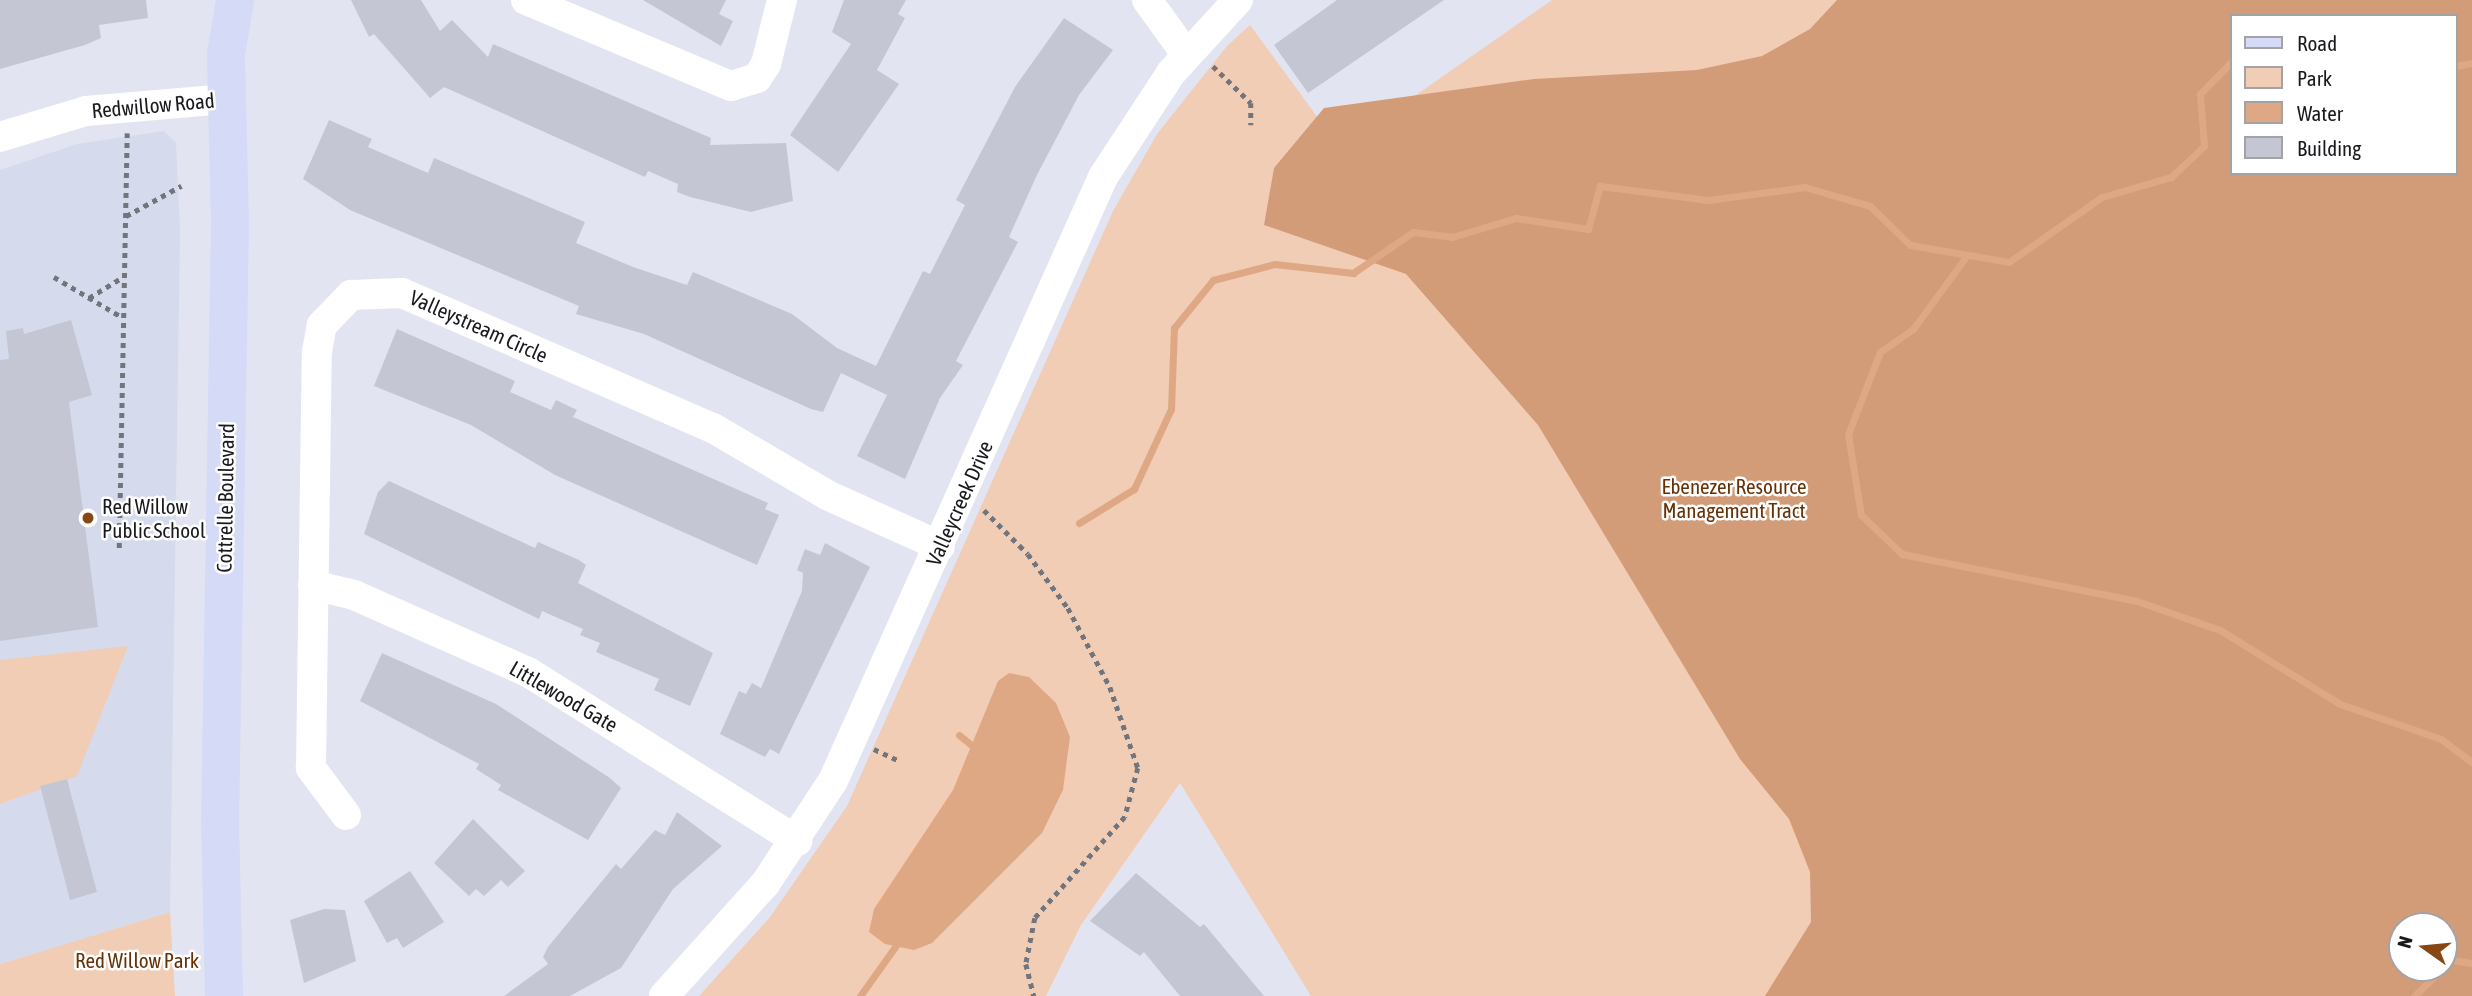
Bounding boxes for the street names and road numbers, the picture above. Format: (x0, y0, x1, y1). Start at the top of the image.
street label: Redwillow Road (90, 87, 216, 123)
street label: Valleystream Circle (406, 284, 552, 368)
street label: Cottrelle Boulevard (211, 423, 239, 573)
street label: Valleycreek Drive (920, 437, 998, 569)
street label: Littlewood Gate (505, 655, 623, 737)

